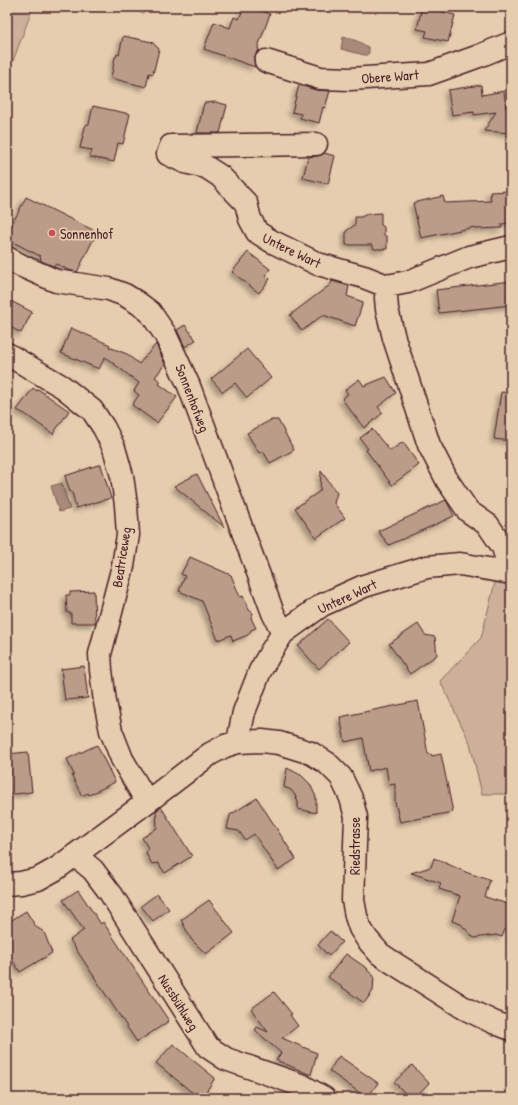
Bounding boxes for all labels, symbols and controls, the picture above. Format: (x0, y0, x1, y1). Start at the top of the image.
street label: Obere Wart (361, 65, 420, 87)
place label: Sonnenhof (60, 224, 113, 243)
marker: Sonnenhof (47, 228, 57, 238)
street label: Untere Wart (260, 228, 325, 272)
street label: Sonnenhofweg (170, 361, 215, 435)
street label: Beatriceweg (107, 525, 136, 589)
street label: Untere Wart (314, 574, 380, 618)
street label: Riedstrasse (345, 817, 364, 875)
street label: Nussbühlweg (153, 970, 204, 1034)

